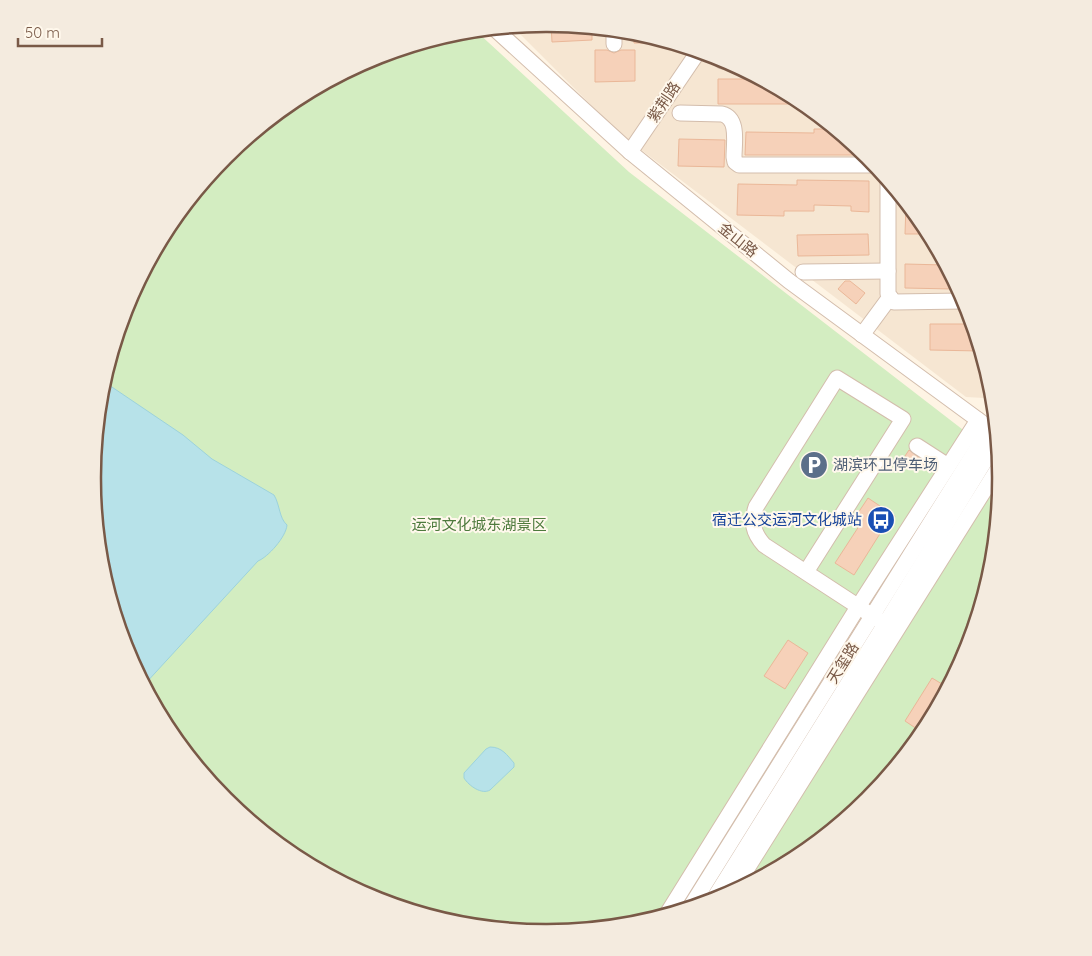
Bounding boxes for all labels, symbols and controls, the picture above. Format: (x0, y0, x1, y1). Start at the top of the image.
scale bar (18, 15, 101, 47)
text: 50 m (25, 23, 60, 42)
street label: 紫荆路 (643, 78, 684, 126)
street label: 金山路 (715, 218, 762, 261)
parking icon: 湖滨环卫停车场 (799, 450, 829, 480)
place label: 湖滨环卫停车场 (833, 455, 938, 474)
bus stop icon: 宿迁公交运河文化城站 (866, 505, 896, 535)
place label: 宿迁公交运河文化城站 (712, 510, 862, 529)
park label: 运河文化城东湖景区 (411, 515, 547, 534)
street label: 天玺路 (823, 639, 863, 687)

